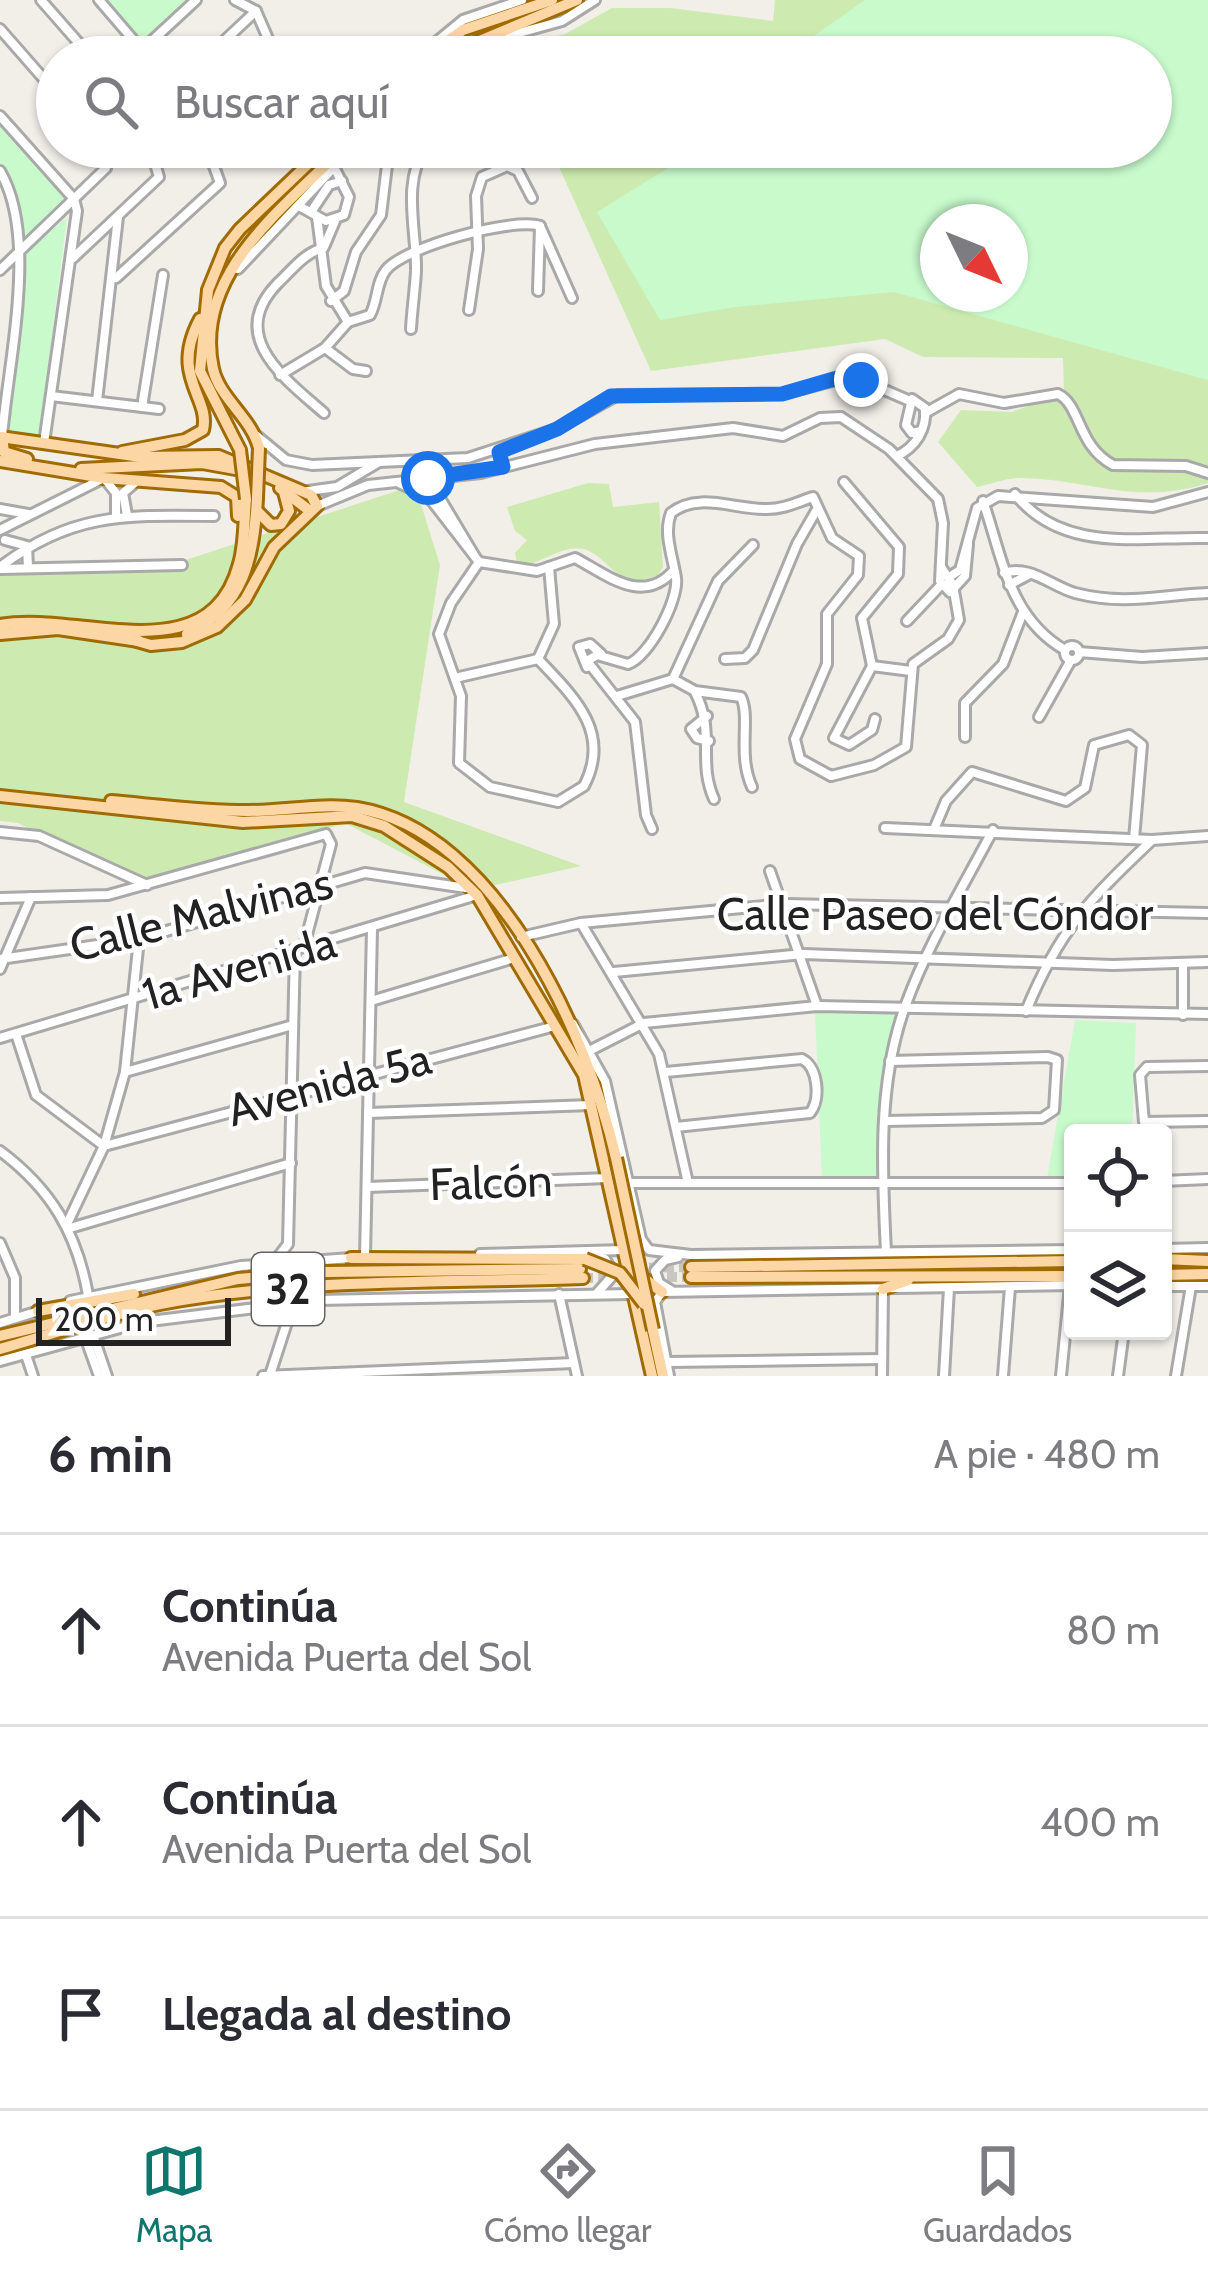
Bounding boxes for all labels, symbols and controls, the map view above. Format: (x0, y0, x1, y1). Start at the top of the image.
search box (36, 36, 1172, 168)
icon: search (78, 69, 144, 135)
text: Buscar aquí (174, 75, 389, 129)
north arrow (920, 204, 1028, 312)
route end (834, 353, 888, 407)
route start (401, 451, 455, 505)
street label: Calle Malvinas (64, 855, 338, 973)
street label: Calle Paseo del Cóndor (717, 887, 1154, 941)
street label: 1a Avenida (136, 915, 342, 1021)
street label: Avenida 5a (221, 1031, 437, 1137)
map controls (1064, 1124, 1172, 1340)
button: locate (1064, 1124, 1172, 1232)
street label: Falcón (429, 1153, 553, 1211)
button: layers (1064, 1232, 1172, 1340)
road number: 32 (252, 1253, 324, 1325)
scale bar (36, 1292, 231, 1345)
text: 200 m (54, 1299, 154, 1339)
text: 6 min (48, 1423, 173, 1485)
text: A pie · 480 m (934, 1430, 1160, 1478)
text: Continúa (162, 1579, 337, 1633)
icon: ahead (48, 1597, 114, 1663)
text: 80 m (1066, 1606, 1160, 1654)
text: Avenida Puerta del Sol (162, 1633, 531, 1681)
text: Continúa (162, 1771, 337, 1825)
icon: ahead (48, 1789, 114, 1855)
text: 400 m (1040, 1798, 1160, 1846)
text: Avenida Puerta del Sol (162, 1825, 531, 1873)
icon: arrive (48, 1981, 114, 2047)
text: Llegada al destino (162, 1987, 511, 2041)
tab: Mapa (136, 2138, 212, 2250)
tab: Cómo llegar (484, 2138, 651, 2250)
tab: Guardados (923, 2138, 1072, 2250)

